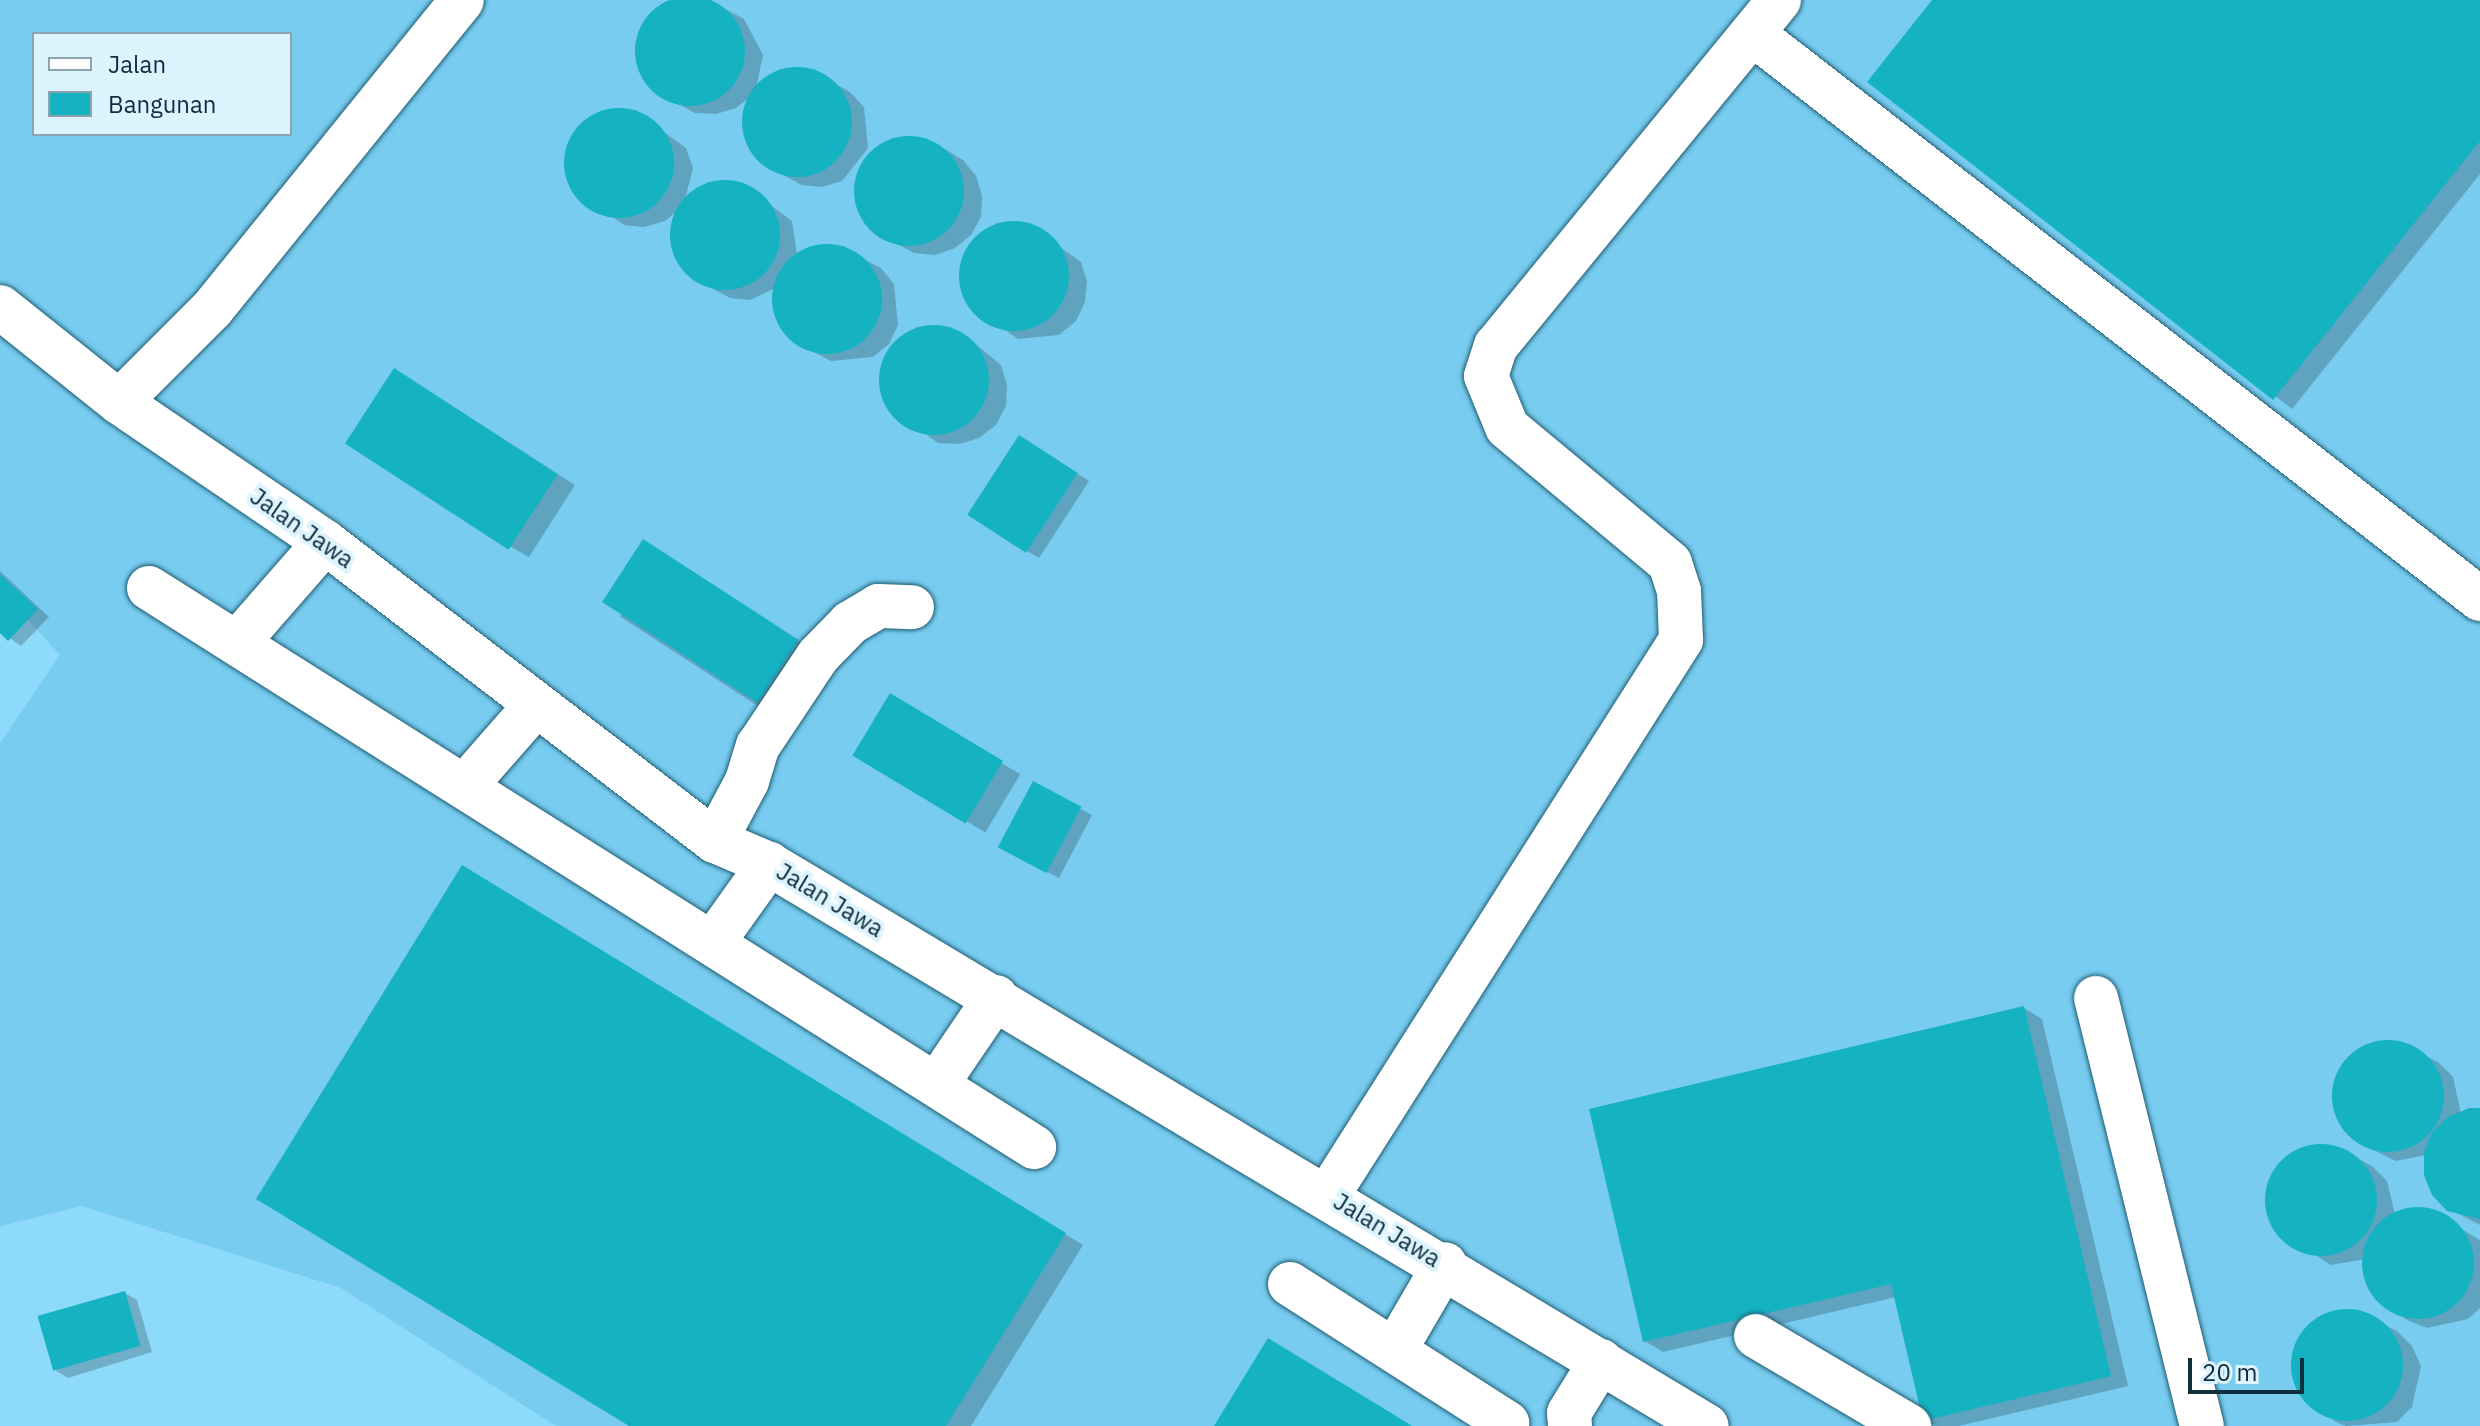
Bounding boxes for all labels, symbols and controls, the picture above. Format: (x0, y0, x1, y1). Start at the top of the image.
legend (32, 32, 292, 136)
text: Jalan (108, 48, 166, 80)
text: Bangunan (108, 88, 216, 120)
street label: Jalan Jawa (245, 482, 359, 574)
street label: Jalan Jawa (771, 857, 889, 943)
street label: Jalan Jawa (1328, 1187, 1446, 1273)
scale bar (2192, 1342, 2308, 1392)
text: 20 m (2202, 1356, 2257, 1388)

